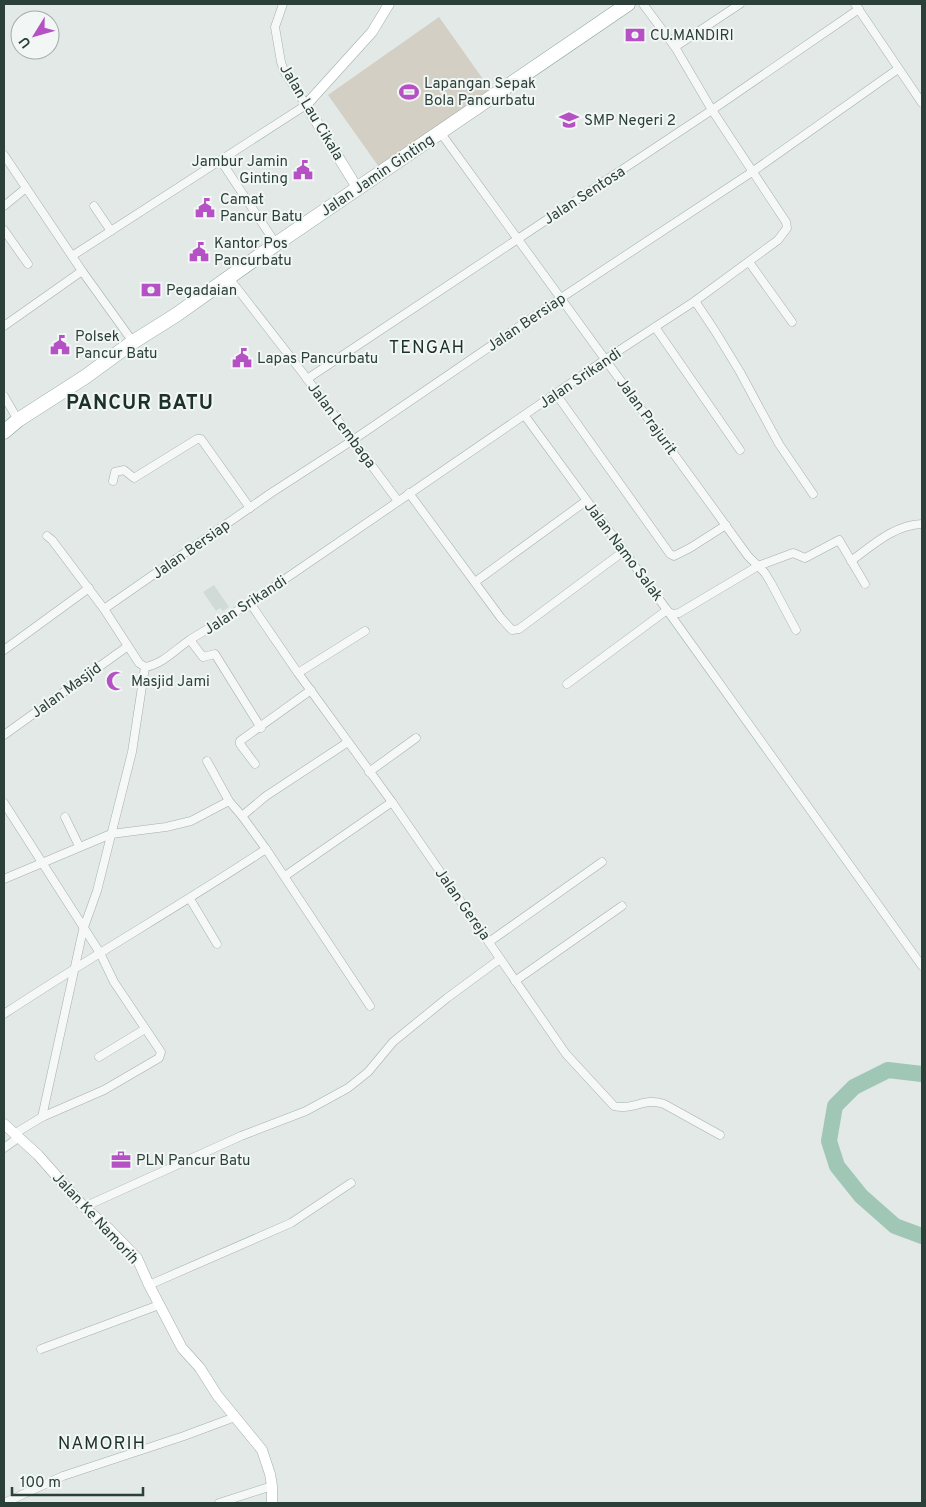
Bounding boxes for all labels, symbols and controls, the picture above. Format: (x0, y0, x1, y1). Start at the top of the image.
north arrow (10, 10, 60, 60)
bank icon: CU.MANDIRI (624, 24, 646, 46)
place label: CU.MANDIRI (650, 27, 734, 46)
text: U (16, 33, 36, 51)
street label: Jalan Lau Cikala (274, 61, 347, 164)
place label: Lapangan Sepak Bola Pancurbatu (424, 75, 536, 111)
sports icon: Lapangan Sepak Bola Pancurbatu (398, 81, 420, 103)
school or university icon: SMP Negeri 2 (558, 109, 580, 131)
place label: SMP Negeri 2 (584, 112, 676, 131)
street label: Jalan Jamin Ginting (317, 131, 438, 221)
place label: Jambur Jamin Ginting (191, 153, 288, 189)
public building icon: Jambur Jamin Ginting (292, 159, 314, 181)
street label: Jalan Sentosa (540, 163, 629, 230)
place label: Camat Pancur Batu (220, 191, 303, 227)
public building icon: Camat Pancur Batu (194, 197, 216, 219)
place label: Kantor Pos Pancurbatu (214, 235, 292, 271)
public building icon: Kantor Pos Pancurbatu (188, 241, 210, 263)
bank icon: Pegadaian (140, 279, 162, 301)
place label: Pegadaian (166, 282, 237, 301)
street label: Jalan Bersiap (484, 290, 570, 357)
place label: Polsek Pancur Batu (75, 328, 158, 364)
public building icon: Polsek Pancur Batu (49, 334, 71, 356)
district label: TENGAH (389, 337, 465, 360)
street label: Jalan Srikandi (536, 345, 626, 414)
public building icon: Lapas Pancurbatu (231, 347, 253, 369)
place label: Lapas Pancurbatu (257, 350, 378, 369)
street label: Jalan Prajurit (611, 374, 680, 459)
street label: Jalan Lembaga (302, 379, 379, 473)
district label: PANCUR BATU (66, 391, 214, 417)
street label: Jalan Namo Salak (579, 498, 666, 605)
street label: Jalan Bersiap (149, 516, 235, 584)
street label: Jalan Srikandi (201, 572, 291, 640)
street label: Jalan Masjid (28, 659, 106, 723)
mosque icon: Masjid Jami (105, 670, 127, 692)
place label: Masjid Jami (131, 673, 210, 692)
street label: Jalan Gereja (430, 865, 494, 945)
office icon: PLN Pancur Batu (110, 1149, 132, 1171)
place label: PLN Pancur Batu (136, 1152, 251, 1171)
street label: Jalan Ke Namorih (47, 1169, 142, 1269)
district label: NAMORIH (58, 1433, 146, 1456)
scale bar (12, 1464, 144, 1496)
text: 100 m (20, 1474, 61, 1493)

